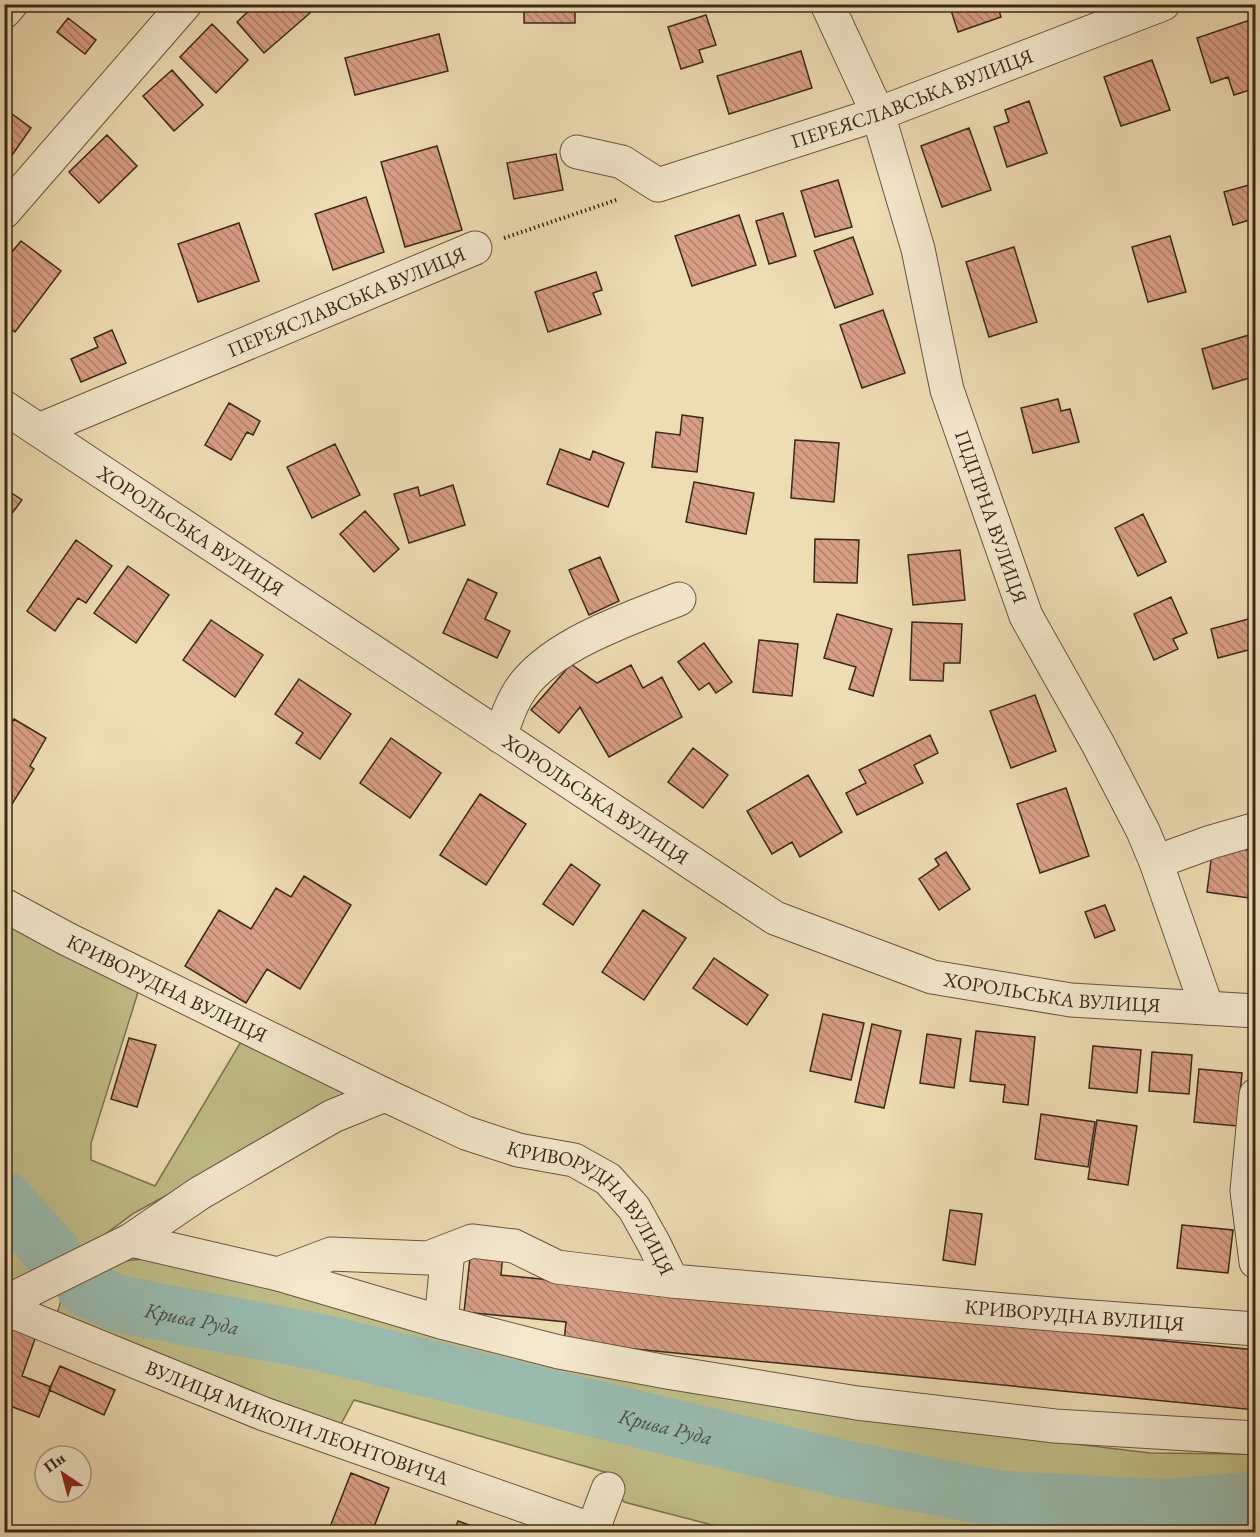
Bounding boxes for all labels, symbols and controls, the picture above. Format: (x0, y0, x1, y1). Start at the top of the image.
street label: ПЕРЕЯСЛАВСЬКА ВУЛИЦЯ (787, 42, 1037, 154)
street label: ПЕРЕЯСЛАВСЬКА ВУЛИЦЯ (223, 240, 469, 363)
street label: ПІДГІРНА ВУЛИЦЯ (949, 426, 1033, 607)
street label: ХОРОЛЬСЬКА ВУЛИЦЯ (92, 459, 289, 602)
street label: ХОРОЛЬСЬКА ВУЛИЦЯ (497, 728, 694, 870)
street label: КРИВОРУДНА ВУЛИЦЯ (63, 928, 271, 1048)
street label: ХОРОЛЬСЬКА ВУЛИЦЯ (941, 966, 1161, 1018)
street label: КРИВОРУДНА ВУЛИЦЯ (504, 1134, 680, 1279)
street label: КРИВОРУДНА ВУЛИЦЯ (964, 1293, 1185, 1337)
water label: Крива Руда (141, 1296, 242, 1340)
street label: ВУЛИЦЯ МИКОЛИ ЛЕОНТОВИЧА (142, 1354, 453, 1491)
water label: Крива Руда (615, 1401, 716, 1450)
north arrow (33, 1444, 93, 1504)
text: Пн (39, 1447, 70, 1477)

